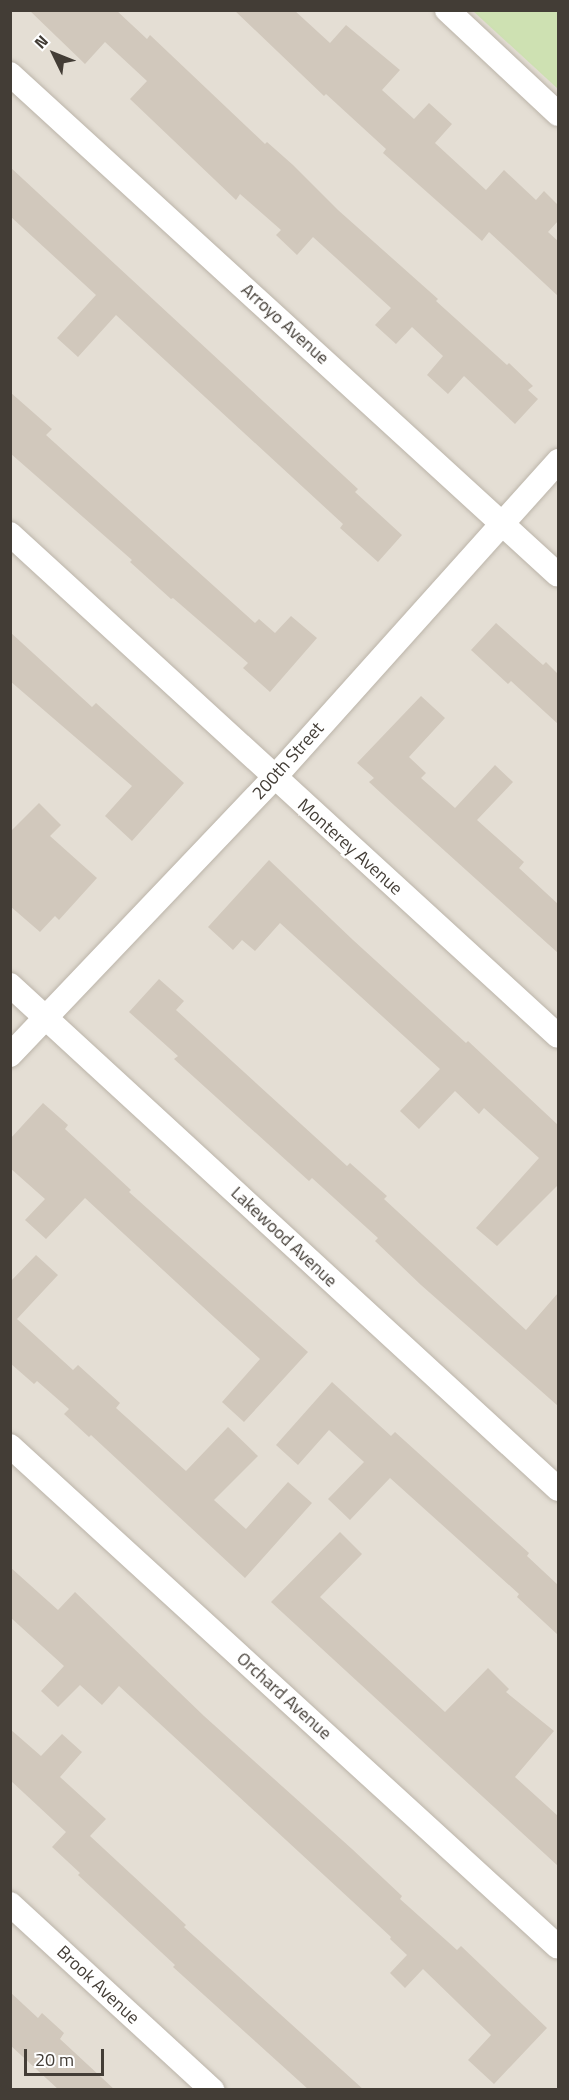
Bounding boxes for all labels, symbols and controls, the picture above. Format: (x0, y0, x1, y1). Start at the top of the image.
north arrow (24, 24, 84, 84)
text: N (28, 29, 53, 54)
street label: Arroyo Avenue (237, 279, 333, 369)
street label: 200th Street (248, 718, 328, 804)
street label: Monterey Avenue (293, 794, 407, 900)
street label: Lakewood Avenue (226, 1182, 342, 1292)
street label: Orchard Avenue (232, 1648, 336, 1744)
street label: Brook Avenue (52, 1941, 144, 2029)
scale bar (27, 2037, 106, 2075)
text: 20 m (35, 2046, 74, 2073)

